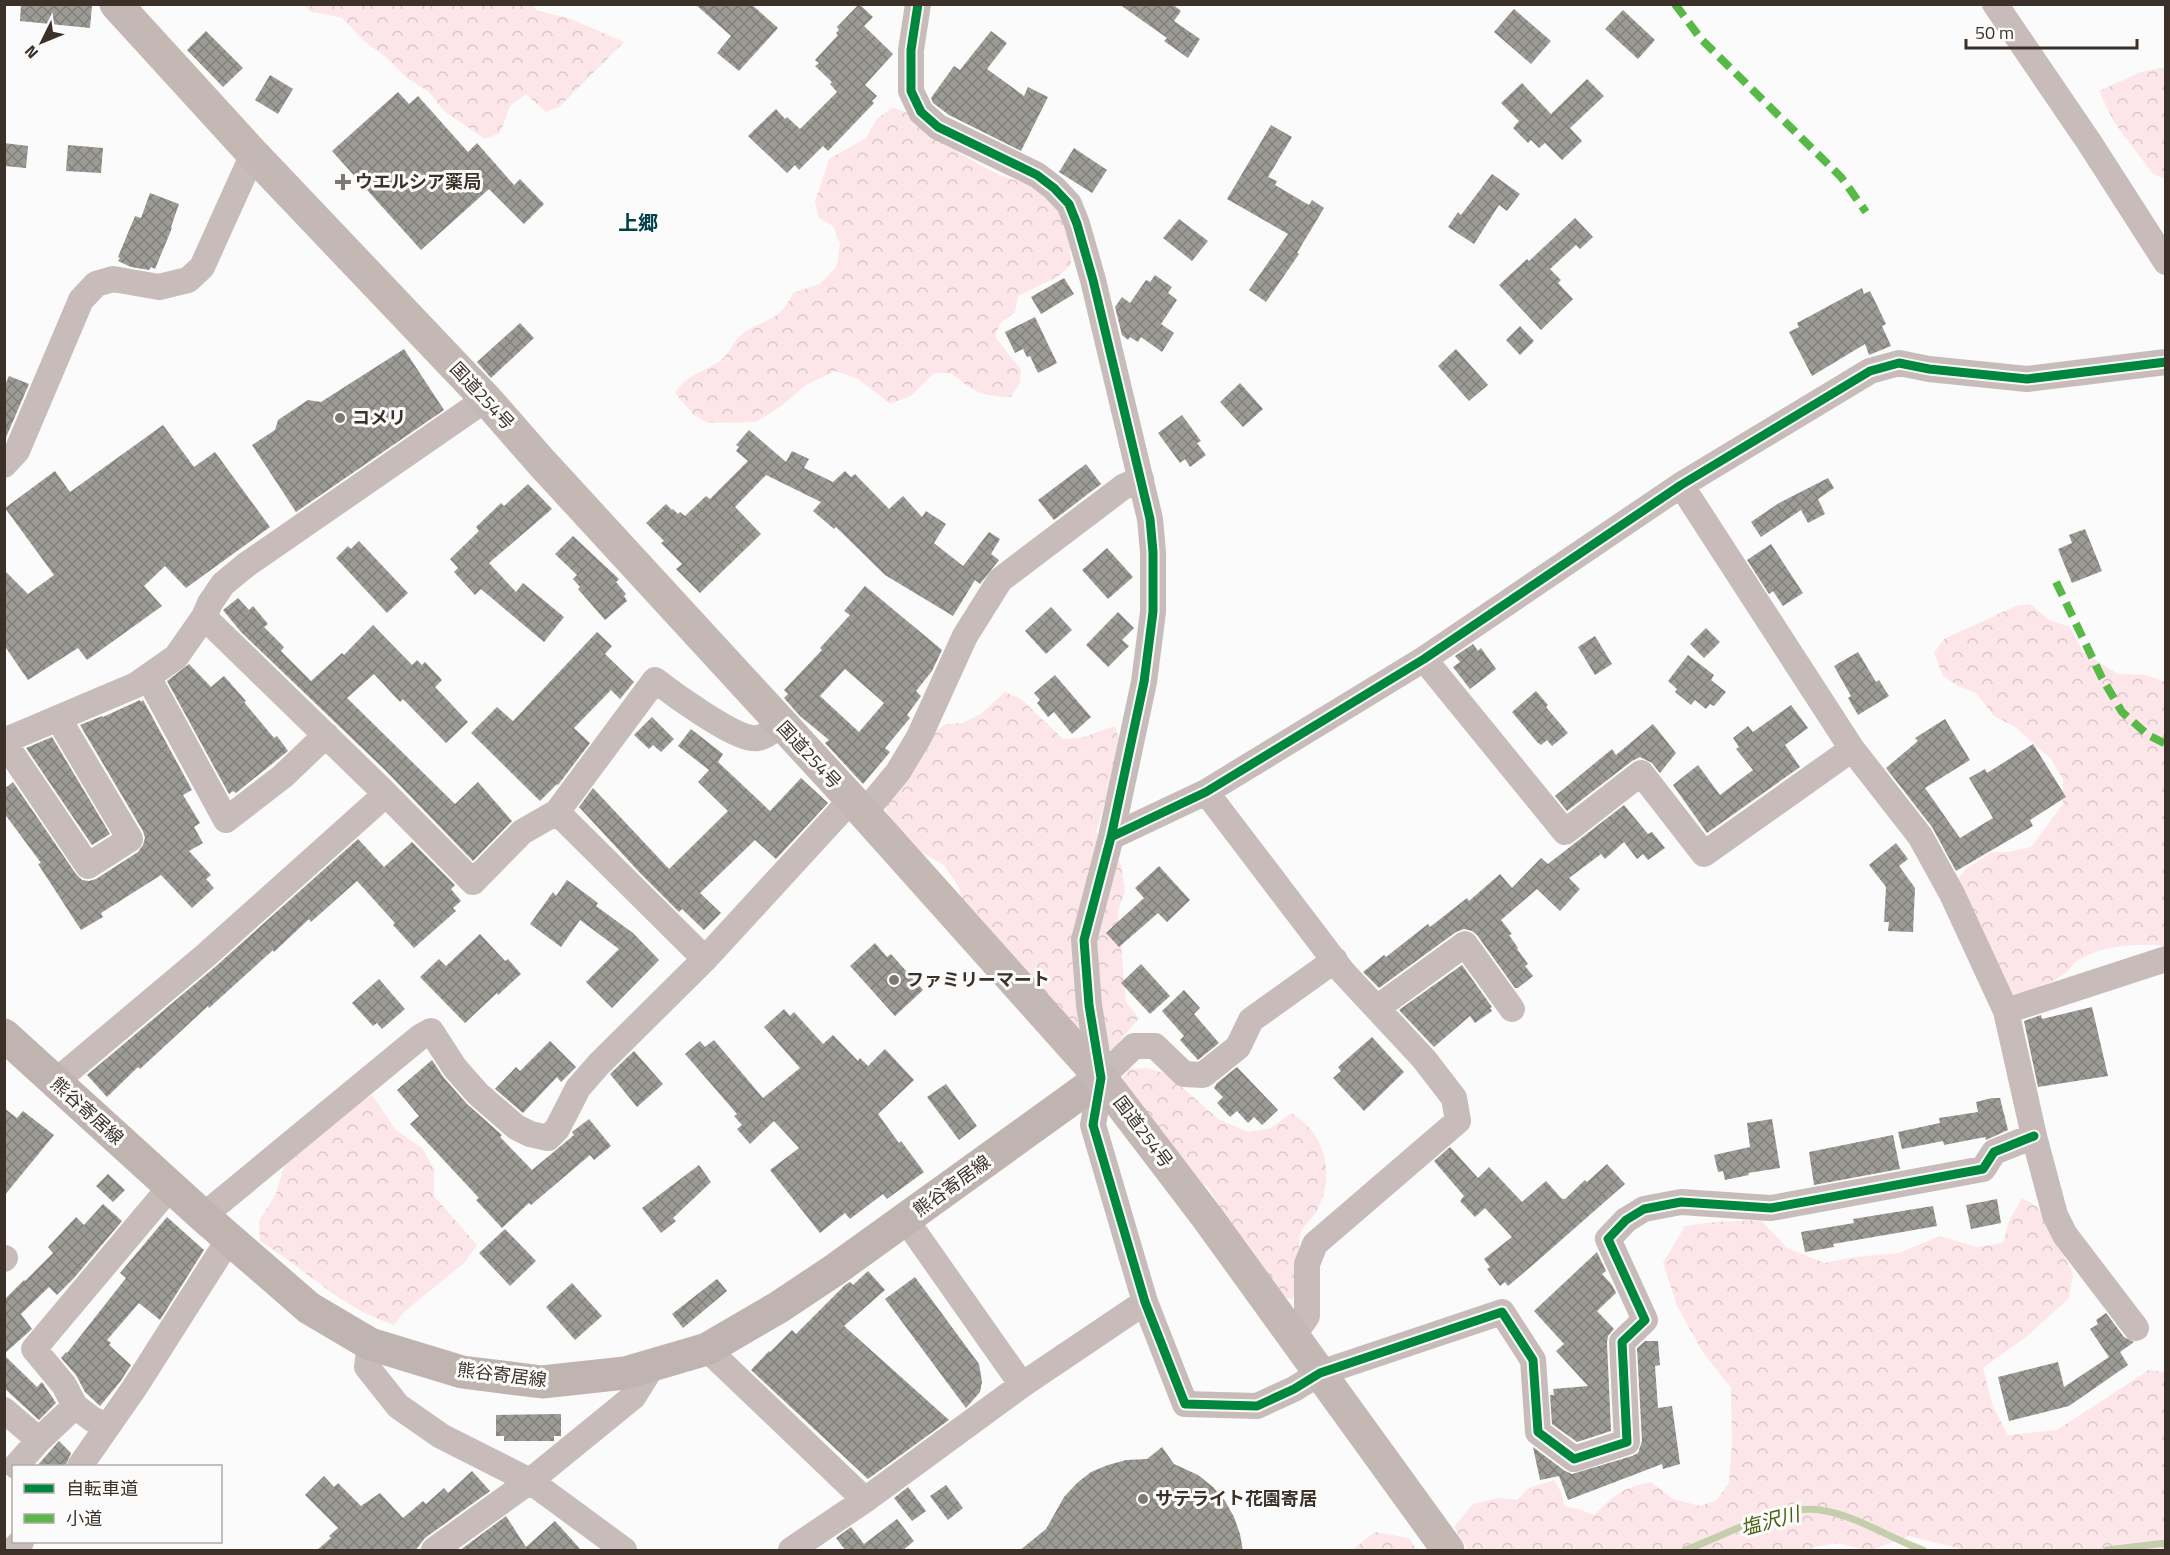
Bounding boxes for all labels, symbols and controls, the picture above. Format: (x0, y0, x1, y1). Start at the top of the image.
north arrow (12, 12, 72, 72)
scale bar (1966, 12, 2137, 50)
text: 50 m (1975, 19, 2014, 46)
text: N (18, 40, 44, 64)
place label: ウエルシア薬局 (355, 168, 481, 195)
marker: ウエルシア薬局 (336, 175, 350, 189)
district label: 上郷 (618, 207, 658, 238)
street label: 国道254号 (444, 356, 521, 436)
place label: コメリ (352, 404, 406, 431)
marker: コメリ (333, 411, 347, 425)
street label: 国道254号 (771, 715, 848, 795)
place label: ファミリーマート (906, 966, 1050, 993)
marker: ファミリーマート (887, 973, 901, 987)
street label: 熊谷寄居線 (45, 1070, 130, 1151)
street label: 国道254号 (1107, 1090, 1180, 1173)
street label: 熊谷寄居線 (907, 1148, 996, 1223)
street label: 熊谷寄居線 (456, 1356, 548, 1393)
legend (12, 1465, 222, 1543)
text: 自転車道 (66, 1475, 138, 1502)
place label: サテライト花園寄居 (1155, 1485, 1317, 1512)
marker: サテライト花園寄居 (1136, 1492, 1150, 1506)
water label: 塩沢川 (1737, 1497, 1805, 1543)
text: 小道 (66, 1505, 102, 1532)

